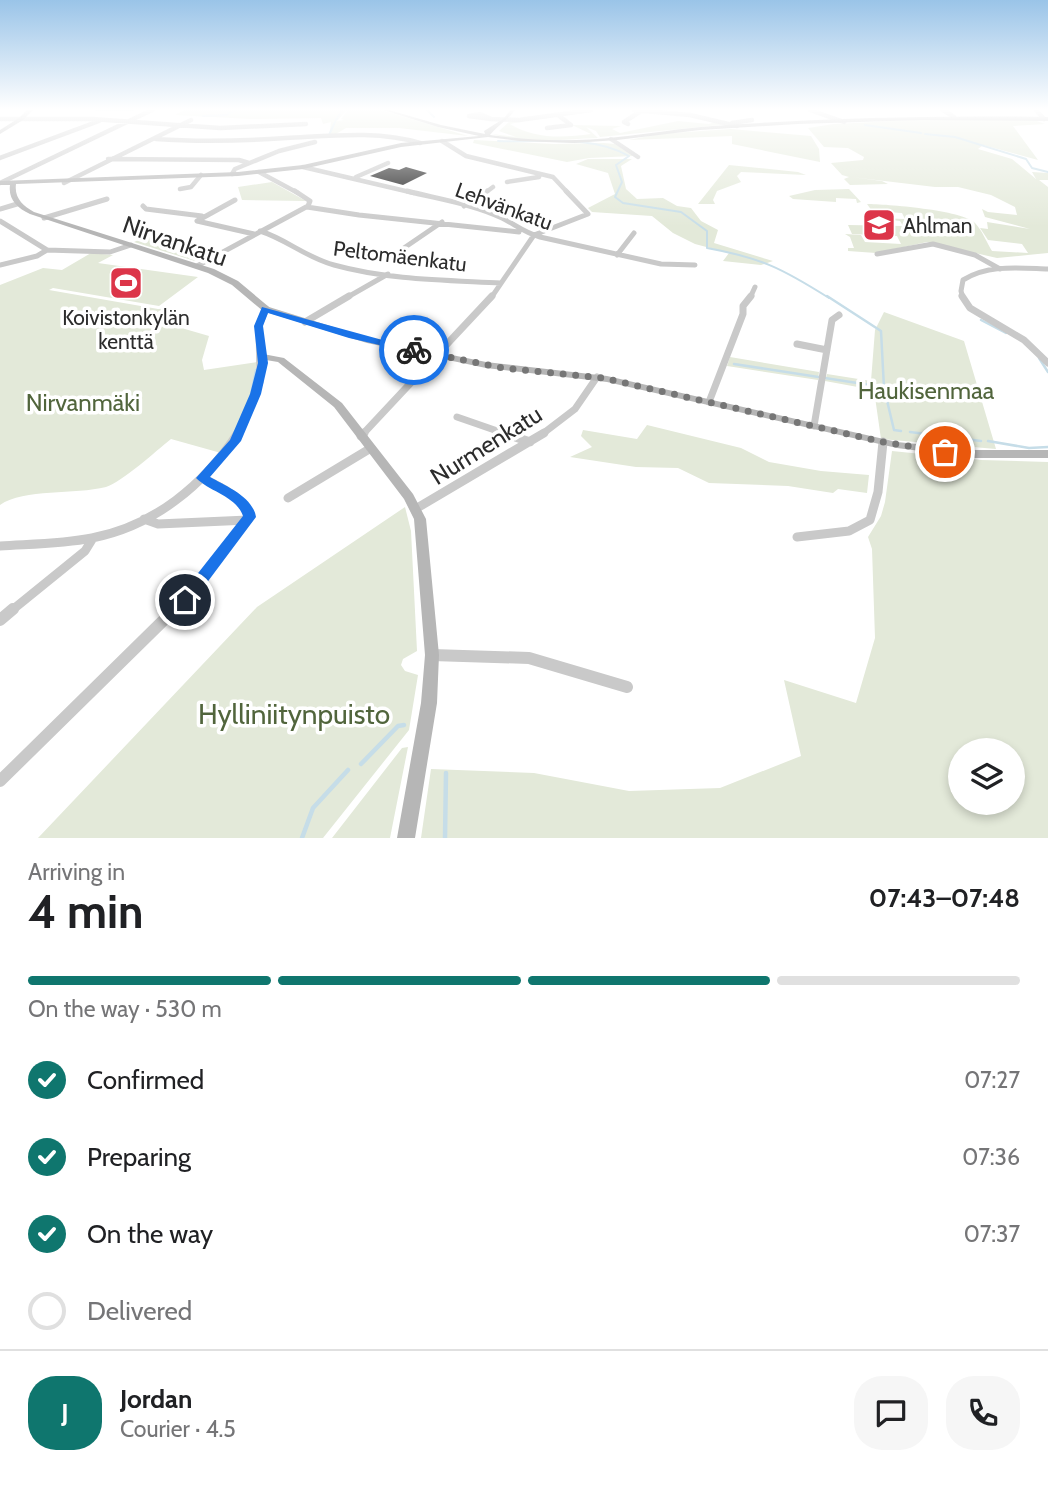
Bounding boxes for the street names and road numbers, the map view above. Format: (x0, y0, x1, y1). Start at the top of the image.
street label: Lehvänkatu (452, 177, 556, 235)
street label: Nirvankatu (119, 210, 231, 272)
street label: Peltomäenkatu (332, 235, 468, 277)
street label: Nurmenkatu (425, 399, 547, 491)

